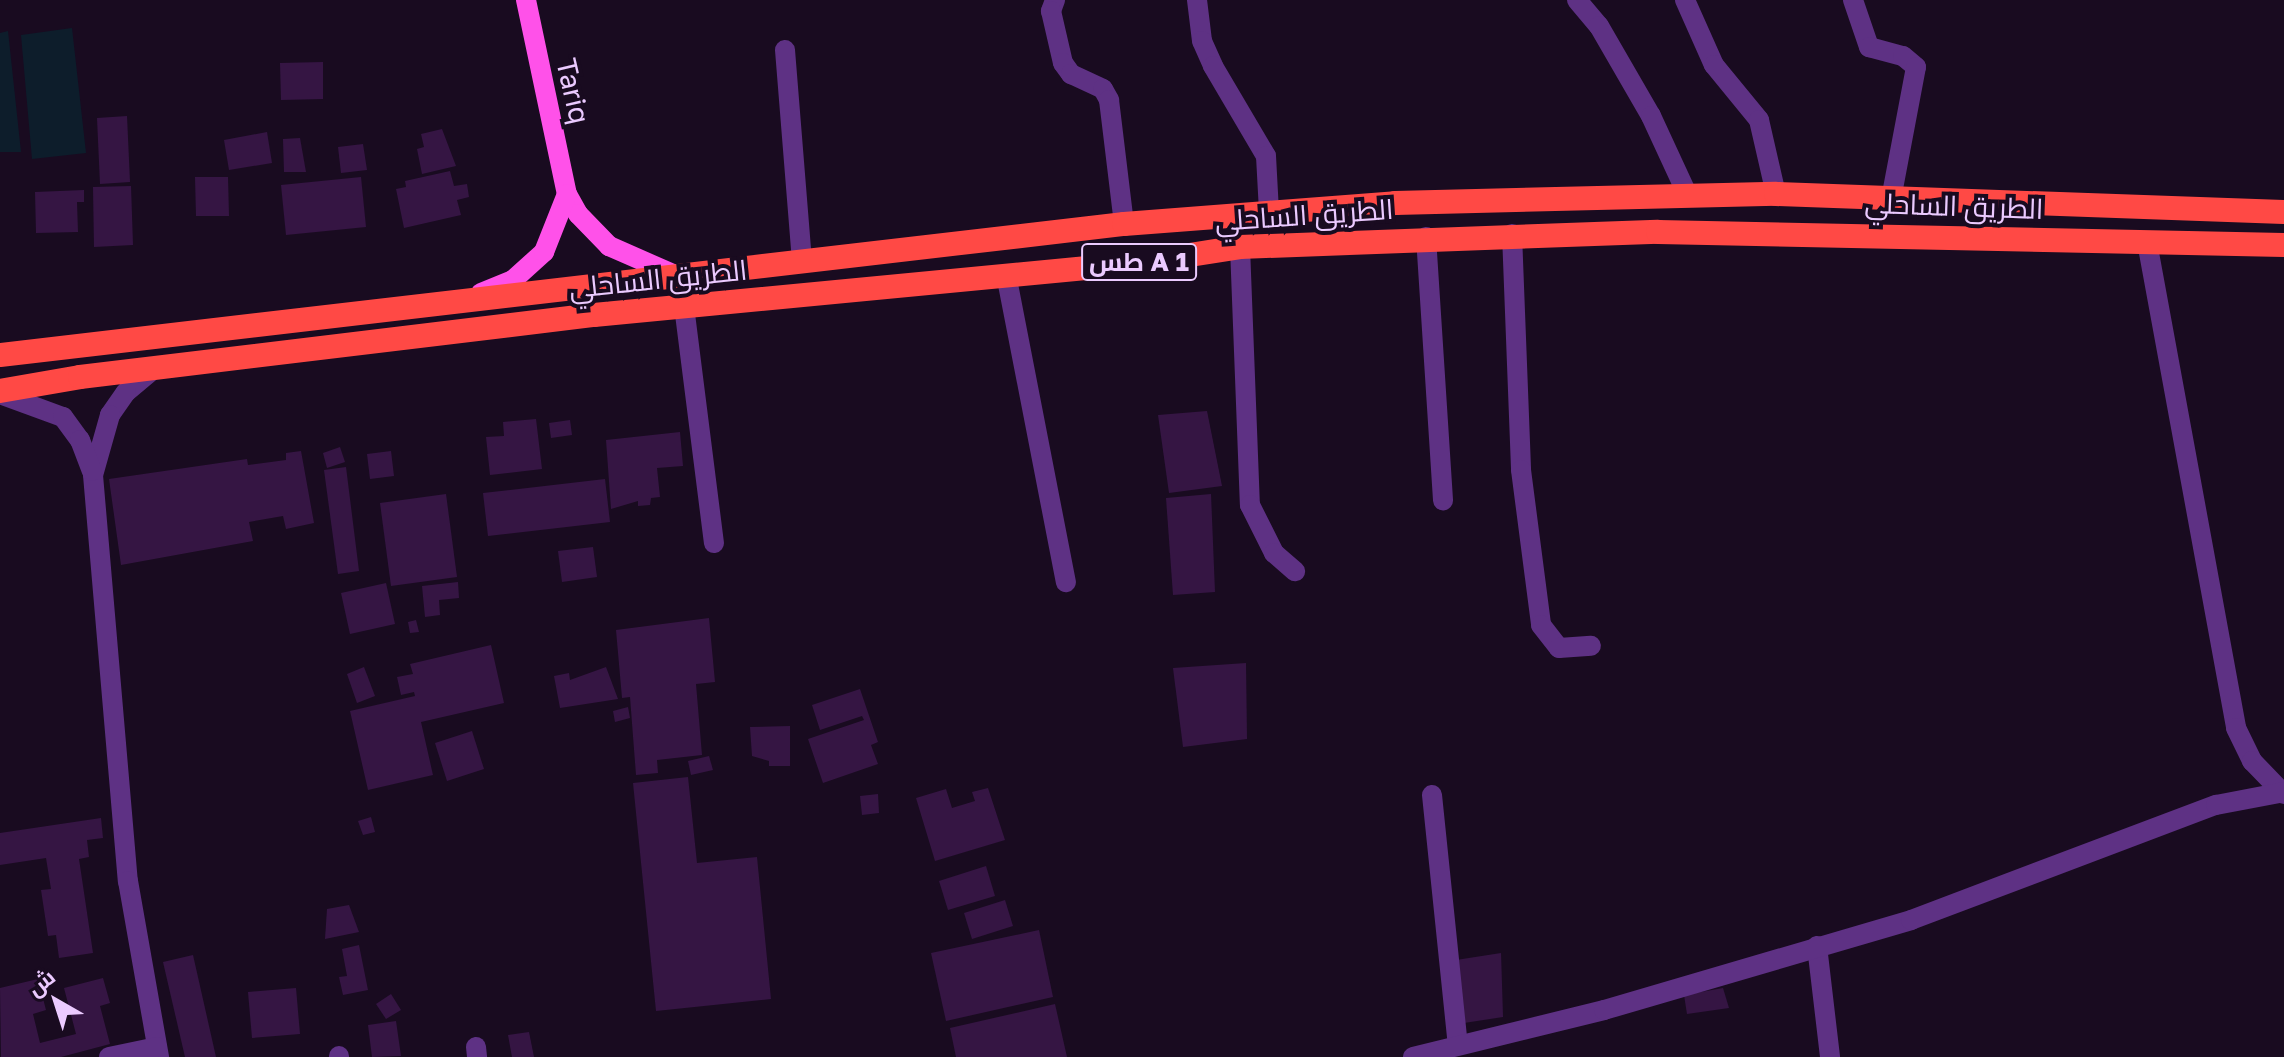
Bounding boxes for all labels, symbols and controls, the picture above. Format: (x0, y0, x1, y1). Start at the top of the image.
street label: Tariq (549, 55, 597, 127)
street label: الطريق الساحلي (1864, 186, 2044, 226)
street label: الطريق الساحلي (1214, 192, 1394, 238)
road number: طس A 1 (1081, 240, 1197, 284)
street label: الطريق الساحلي (567, 253, 749, 305)
north arrow (16, 961, 96, 1041)
text: ش (21, 963, 60, 1001)

